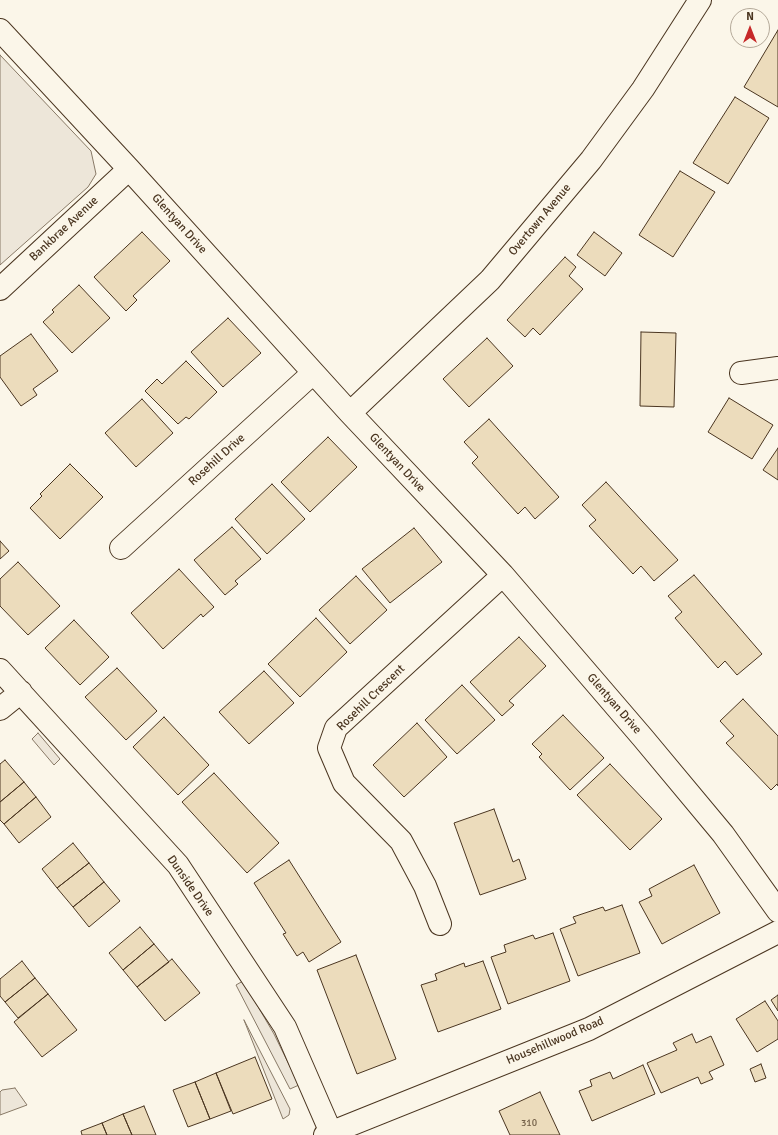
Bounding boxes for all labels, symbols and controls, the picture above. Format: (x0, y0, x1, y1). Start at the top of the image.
north arrow (730, 8, 770, 48)
text: N (746, 10, 754, 23)
street label: Overtown Avenue (506, 181, 574, 259)
street label: Glentyan Drive (148, 191, 210, 257)
street label: Bankbrae Avenue (27, 193, 101, 265)
street label: Glentyan Drive (366, 430, 428, 496)
street label: Rosehill Drive (186, 431, 248, 489)
street label: Rosehill Crescent (334, 662, 408, 734)
street label: Glentyan Drive (584, 671, 644, 737)
street label: Dunside Drive (164, 853, 216, 919)
street label: Househillwood Road (504, 1014, 606, 1068)
house number: 310 (521, 1117, 537, 1129)

